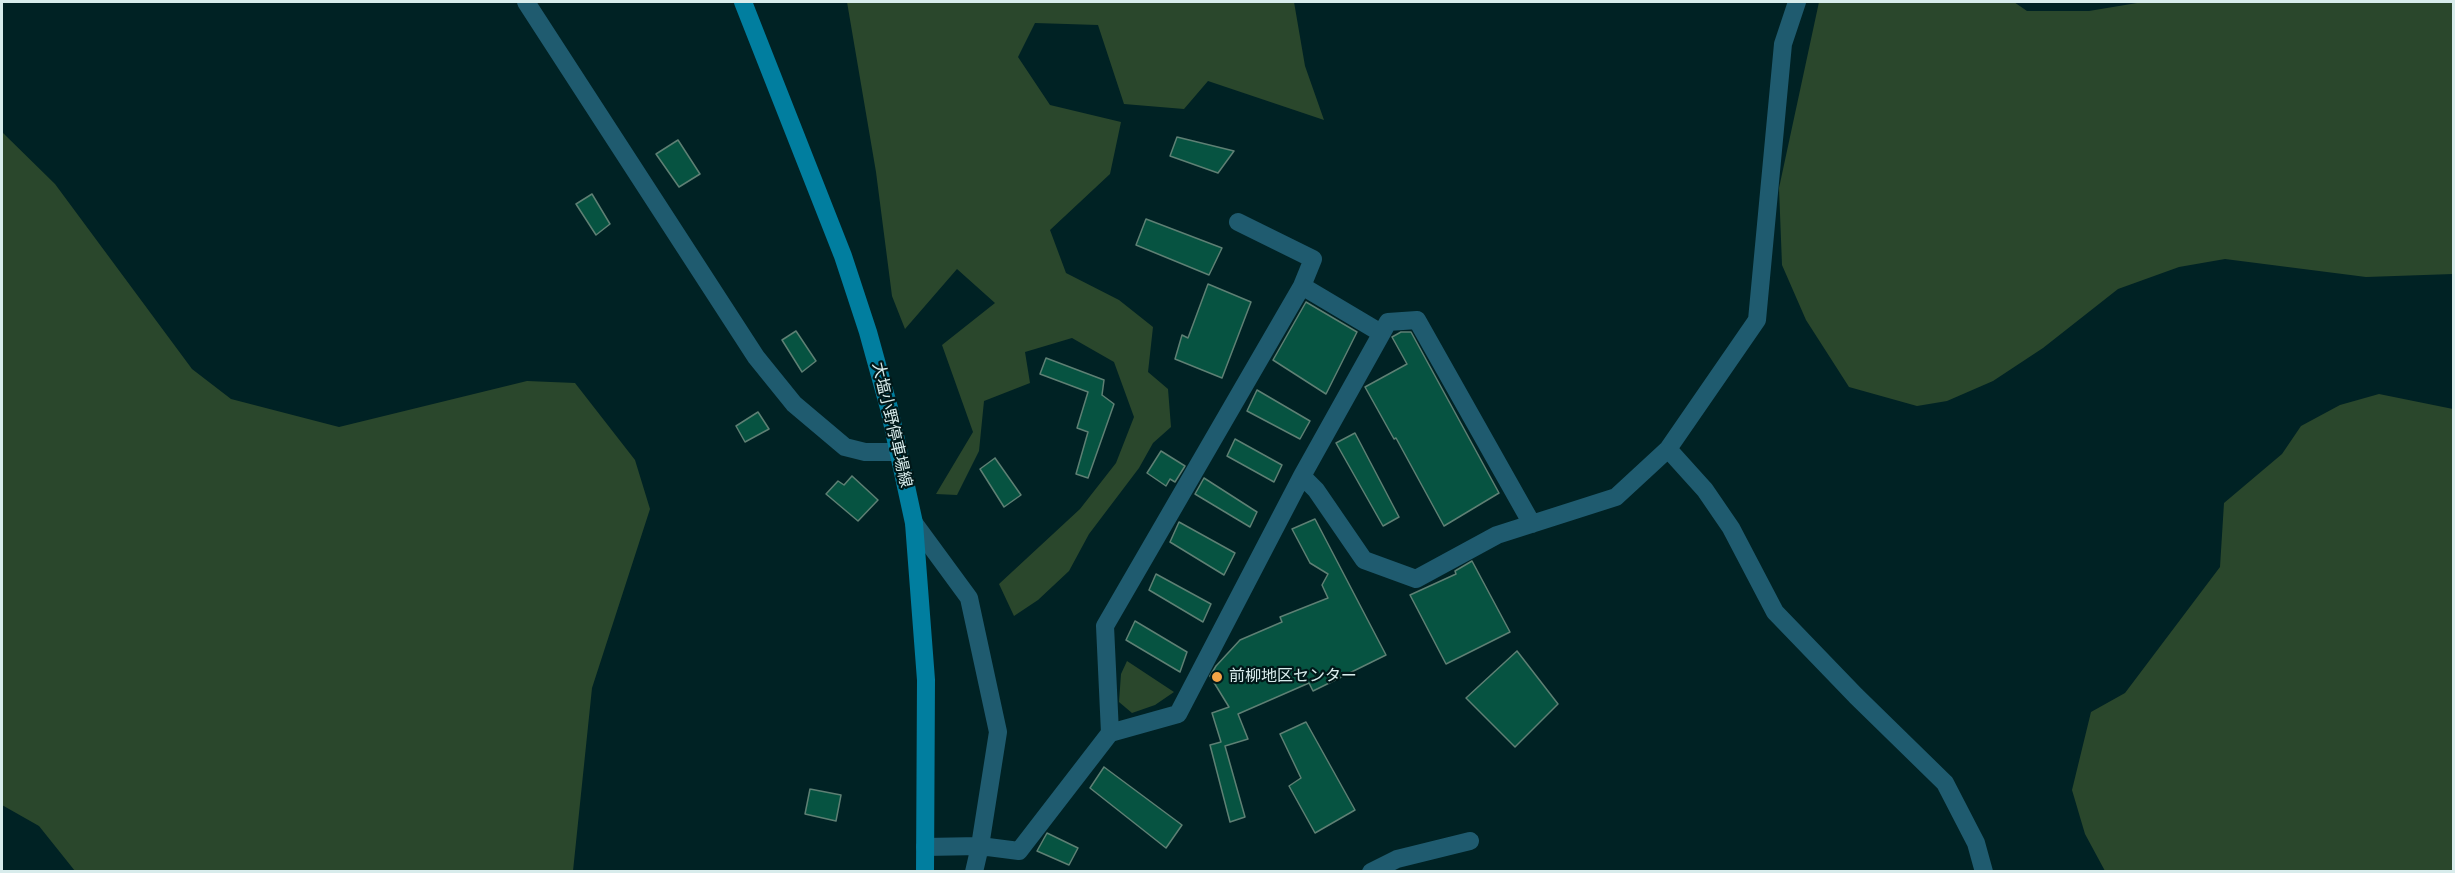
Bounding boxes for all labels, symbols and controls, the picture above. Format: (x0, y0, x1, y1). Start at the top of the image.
street label: 大塩小野停車場線 (867, 360, 915, 490)
place label: 前柳地区センター (1229, 667, 1357, 687)
marker: 前柳地区センター (1210, 670, 1224, 684)

